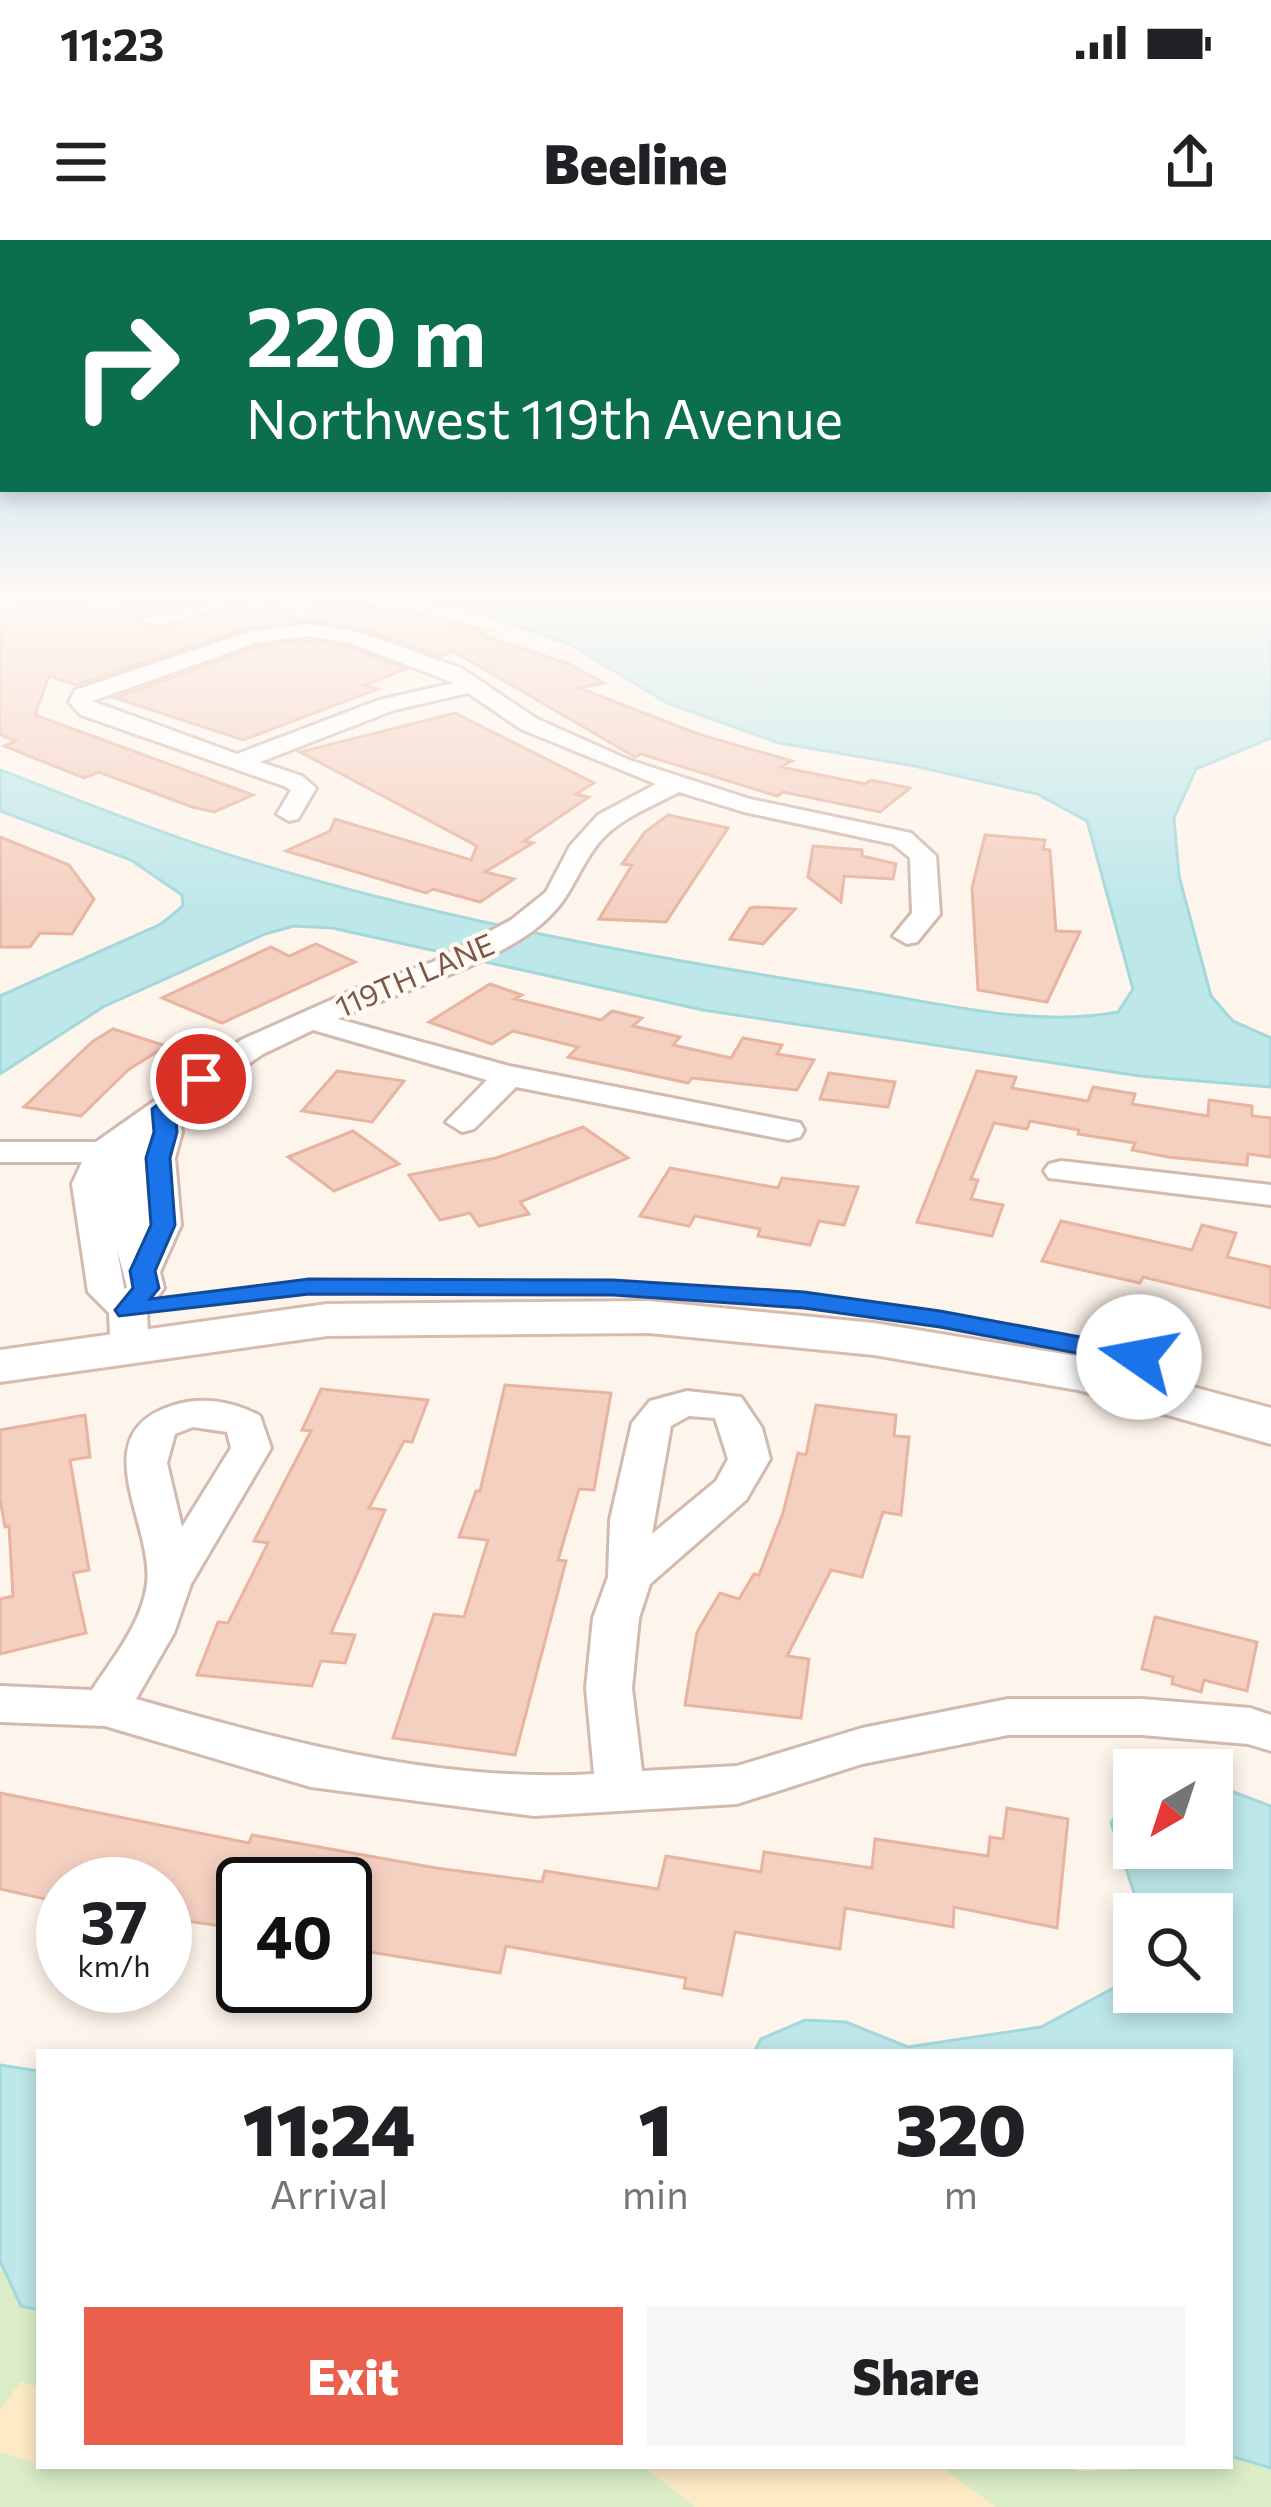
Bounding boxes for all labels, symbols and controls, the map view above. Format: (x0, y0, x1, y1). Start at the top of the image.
text: 11:23 (60, 15, 164, 70)
icon: menu (48, 129, 114, 195)
text: Beeline (544, 129, 727, 195)
icon: share (1157, 129, 1223, 195)
text: 220 m (246, 282, 486, 384)
icon: right (48, 288, 204, 444)
text: Northwest 119th Avenue (246, 384, 843, 450)
street label: 119TH LANE (329, 924, 499, 1024)
pin (150, 1028, 252, 1130)
icon: arrive (168, 1046, 234, 1112)
position arrow (1076, 1294, 1202, 1420)
north arrow (1113, 1749, 1233, 1869)
map controls (1113, 1749, 1233, 2013)
speed limit sign: 40 (216, 1857, 372, 2013)
text: 37 (80, 1883, 148, 1956)
button: search (1113, 1893, 1233, 2013)
text: km/h (78, 1946, 150, 1983)
text: 11:24 (243, 2083, 415, 2171)
text: 1 (639, 2083, 672, 2171)
text: 320 (895, 2083, 1026, 2171)
text: Arrival (270, 2169, 388, 2217)
text: min (622, 2169, 689, 2217)
text: m (944, 2169, 978, 2217)
button: Exit (84, 2307, 623, 2445)
button: Share (647, 2307, 1185, 2445)

